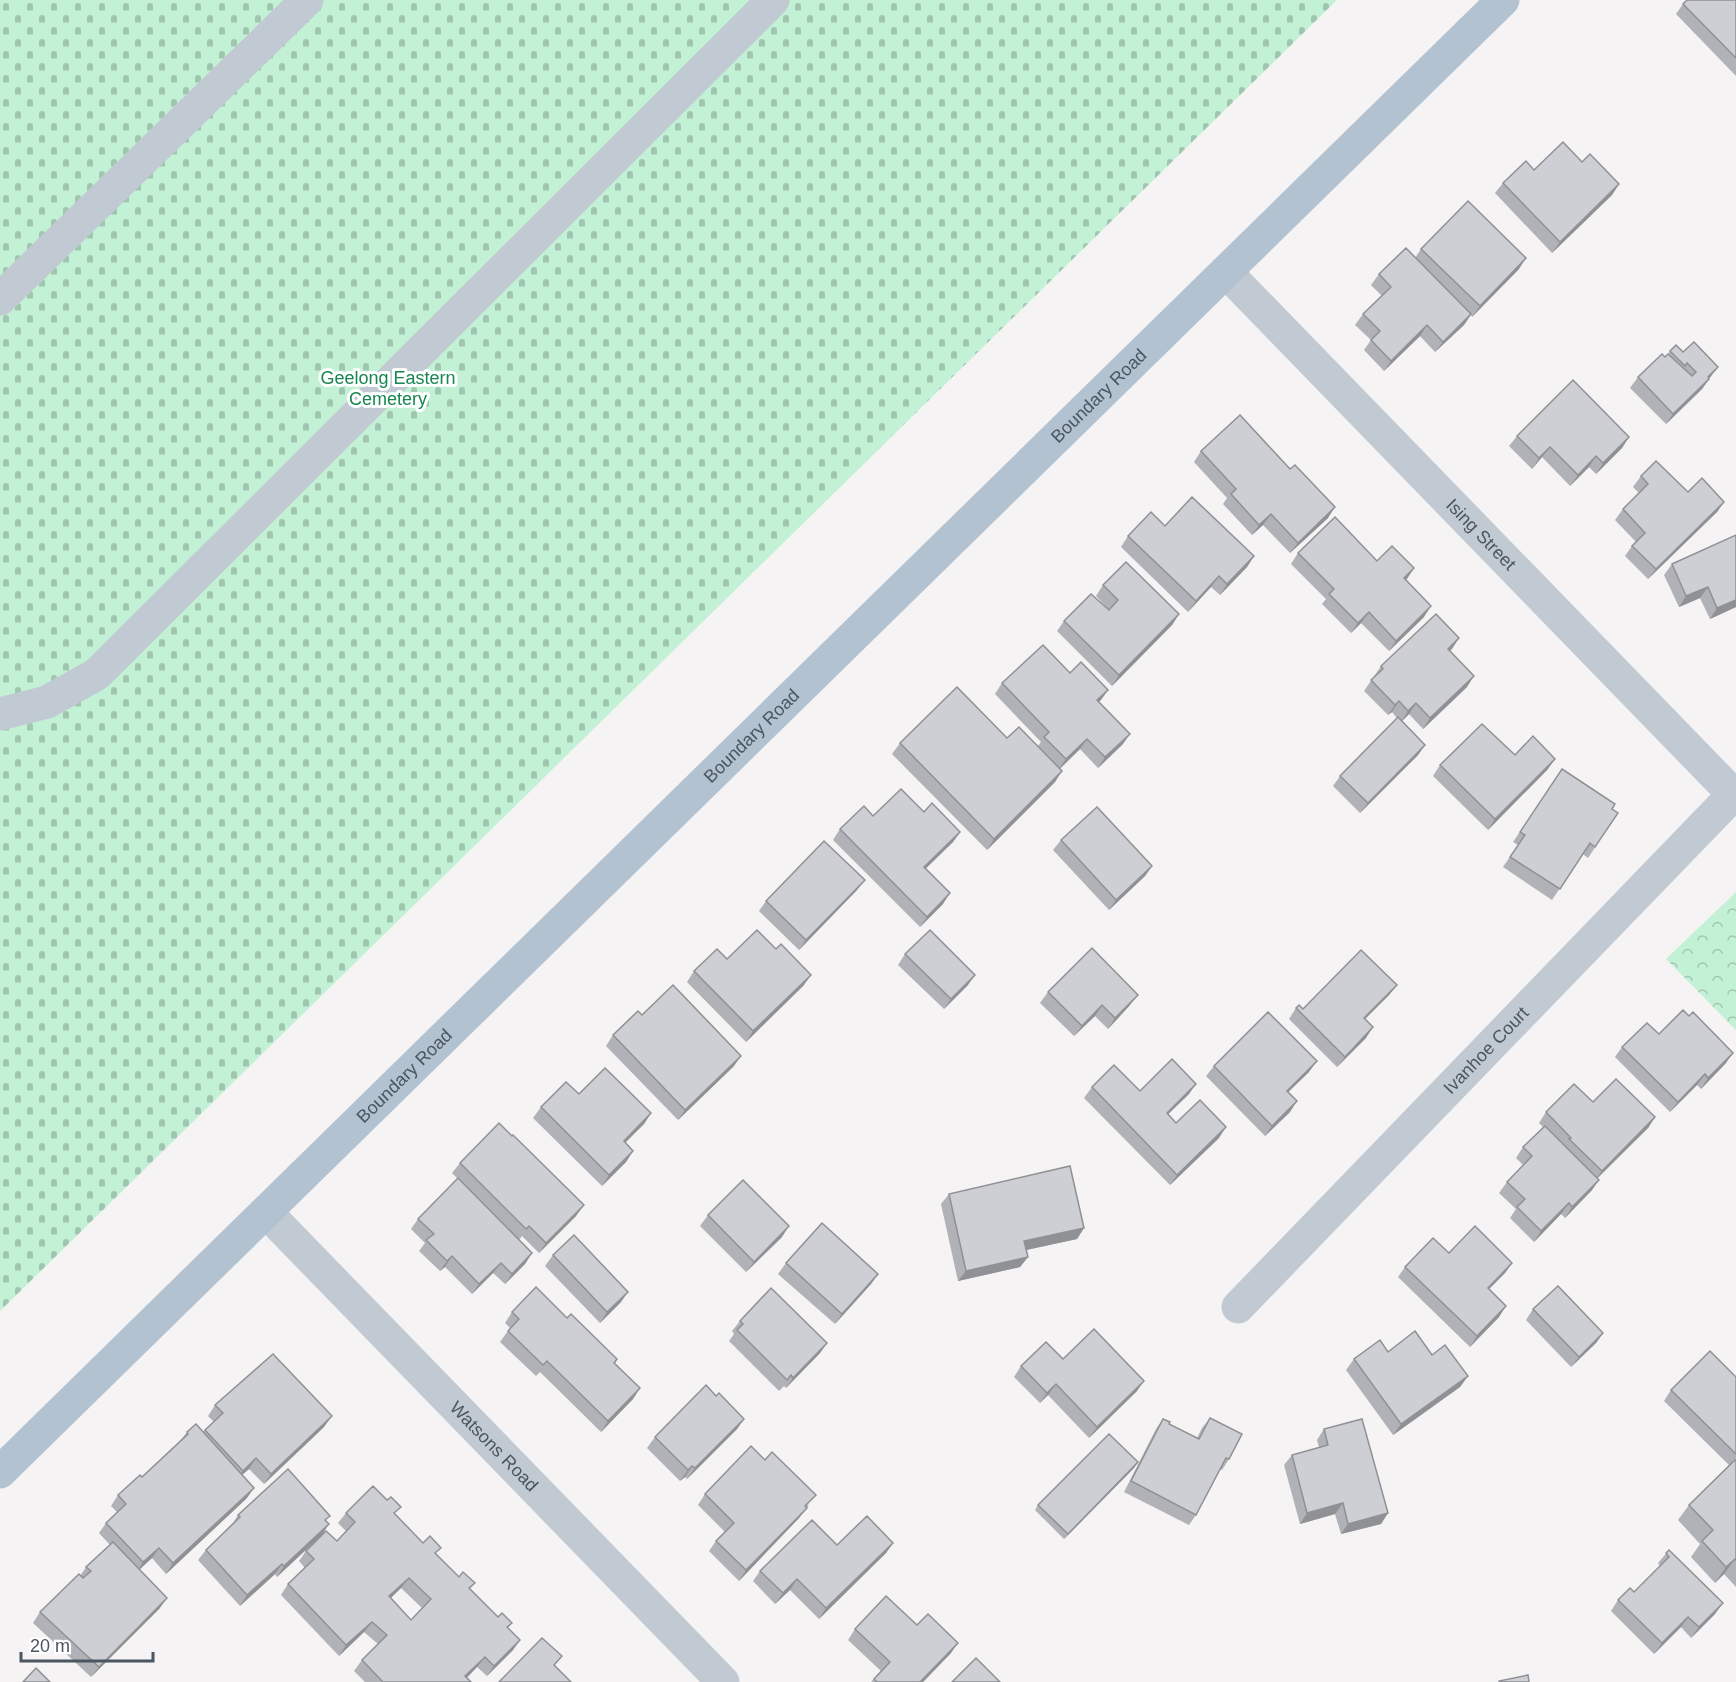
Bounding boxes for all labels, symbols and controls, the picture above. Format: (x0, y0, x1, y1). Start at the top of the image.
street label: Boundary Road (1047, 345, 1151, 447)
park label: Geelong Eastern Cemetery (320, 368, 456, 409)
street label: Ising Street (1442, 495, 1520, 574)
street label: Boundary Road (700, 685, 803, 787)
street label: Ivanhoe Court (1440, 1003, 1533, 1098)
street label: Boundary Road (353, 1025, 456, 1127)
street label: Watsons Road (446, 1397, 542, 1496)
scale bar (21, 1625, 153, 1663)
text: 20 m (30, 1636, 70, 1656)

